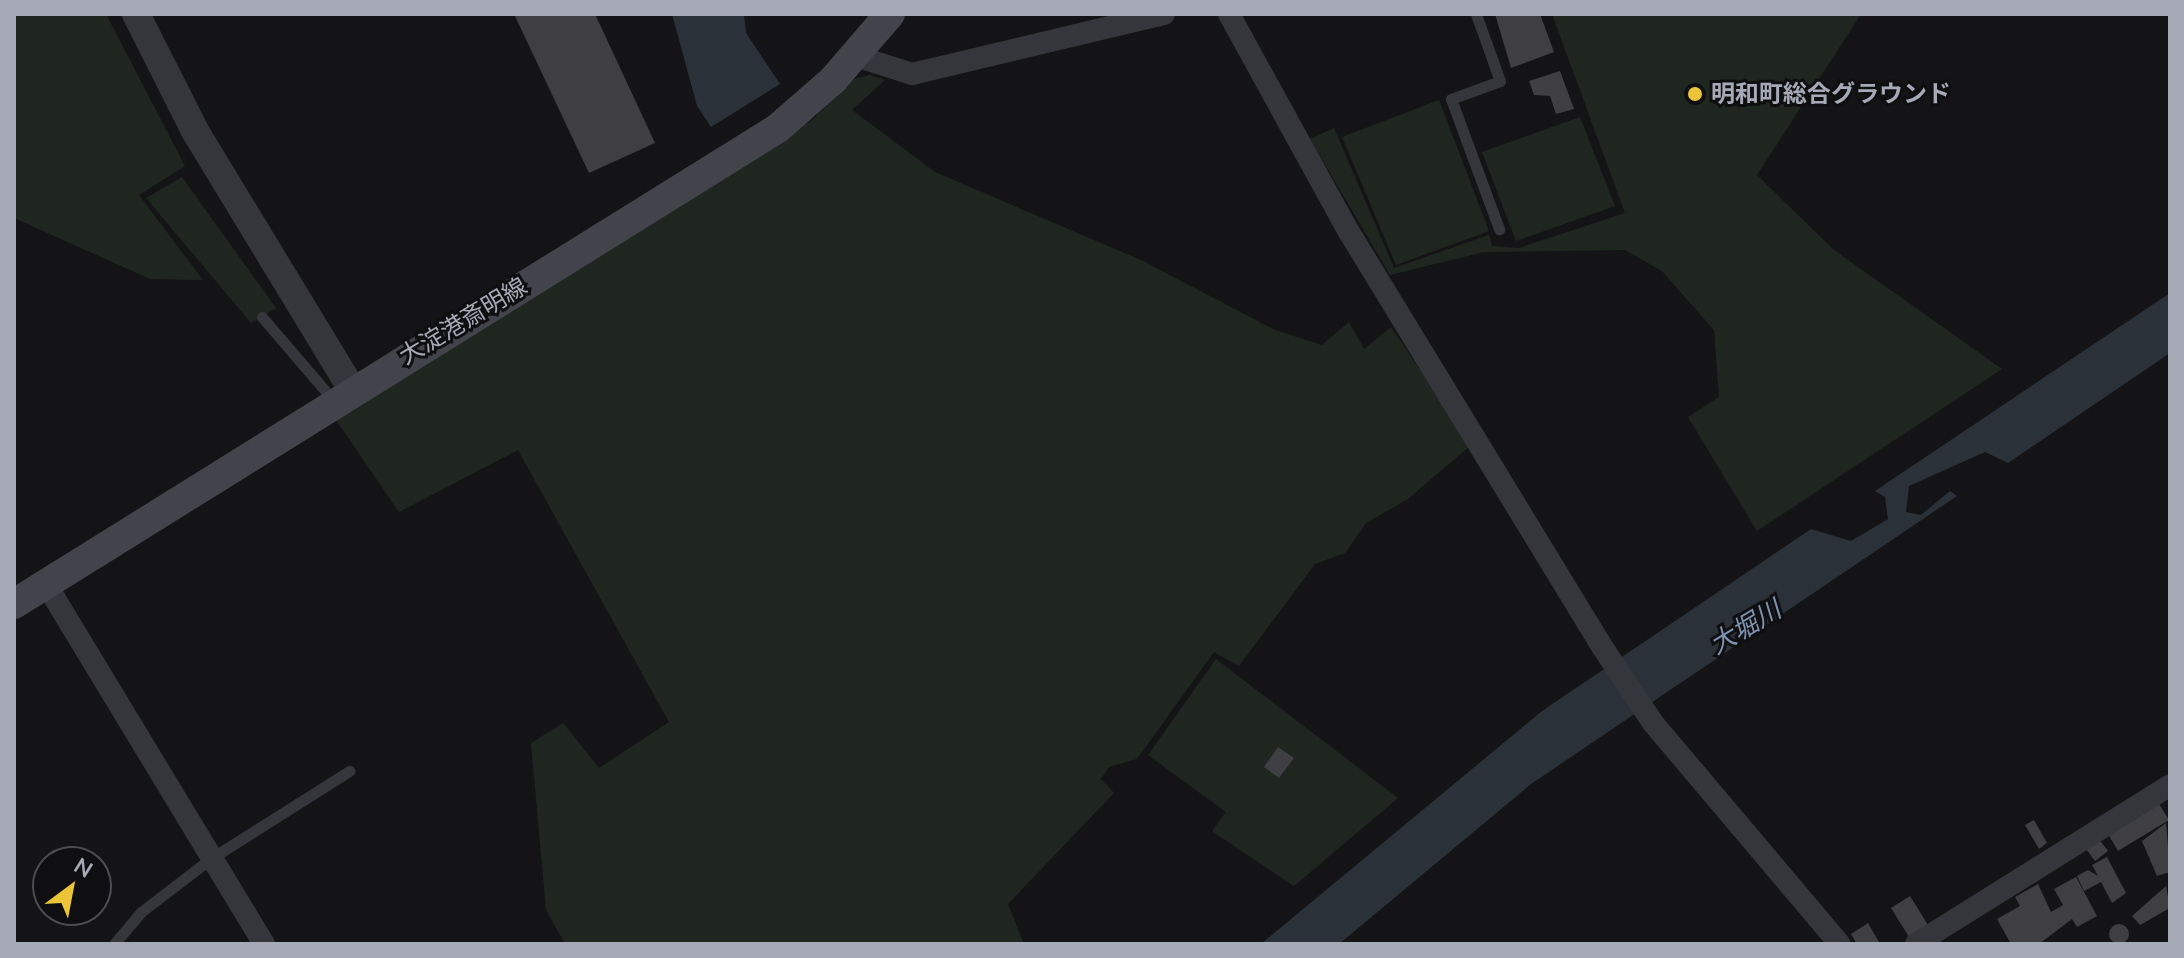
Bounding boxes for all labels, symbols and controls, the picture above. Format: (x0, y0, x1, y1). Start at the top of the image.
place label: 明和町総合グラウンド (1711, 80, 1951, 108)
marker: 明和町総合グラウンド (1686, 85, 1704, 103)
street label: 大淀港斎明線 (394, 272, 532, 370)
water label: 大堀川 (1704, 594, 1786, 660)
north arrow (32, 846, 112, 926)
text: N (69, 851, 98, 884)

